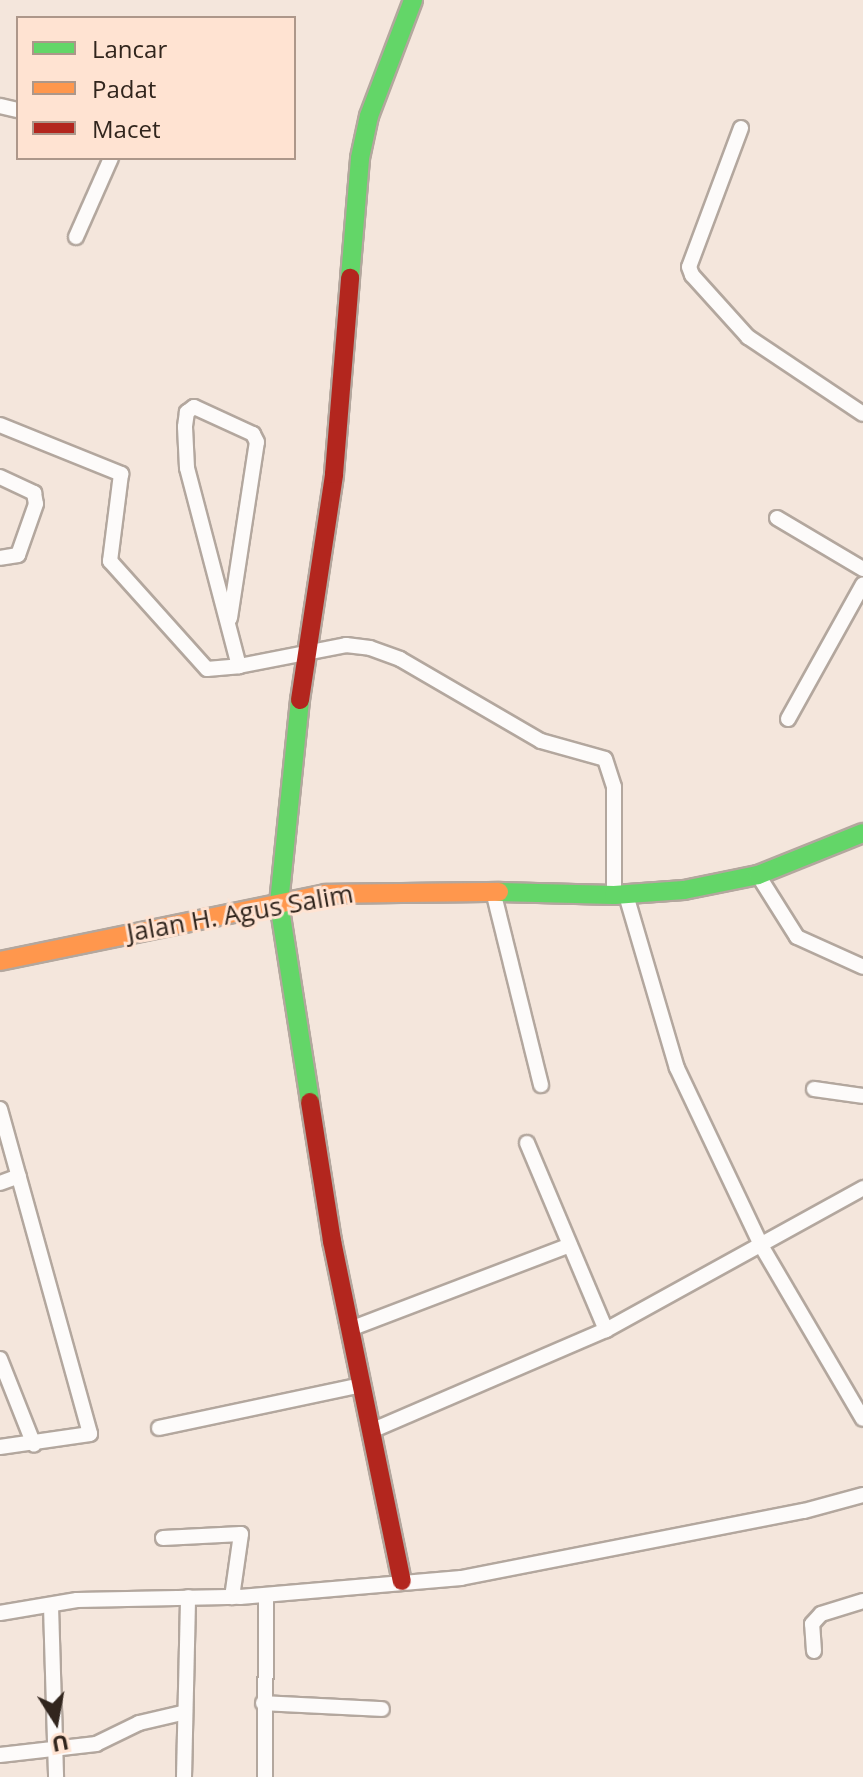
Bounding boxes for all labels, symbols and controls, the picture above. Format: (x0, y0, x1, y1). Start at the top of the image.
legend (16, 16, 296, 160)
text: Lancar (92, 32, 167, 65)
text: Padat (92, 72, 156, 105)
text: Macet (92, 112, 160, 145)
street label: Jalan H. Agus Salim (124, 878, 356, 948)
north arrow (16, 1681, 96, 1761)
text: U (50, 1728, 72, 1761)

